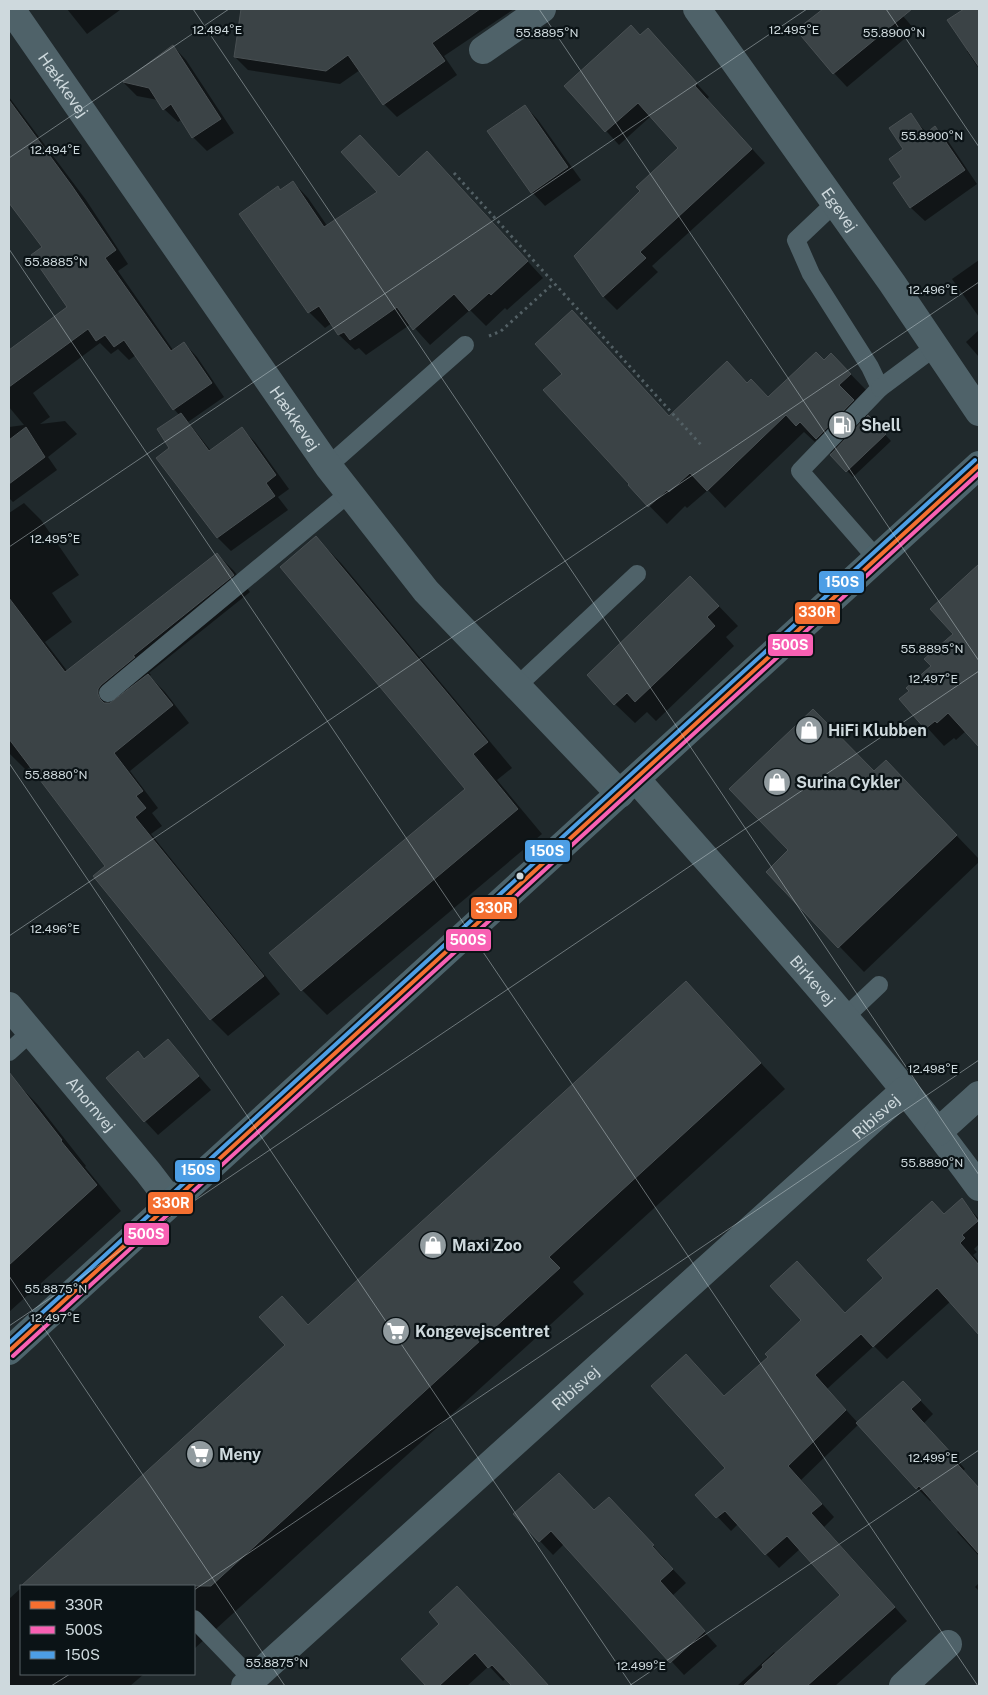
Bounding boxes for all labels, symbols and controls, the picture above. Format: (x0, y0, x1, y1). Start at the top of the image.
text: 12.494°E (192, 23, 242, 37)
text: 12.495°E (769, 23, 819, 37)
text: 55.8895°N (515, 26, 579, 40)
text: 55.8900°N (863, 26, 925, 40)
street label: Hækkevej (34, 49, 92, 121)
text: 55.8900°N (901, 129, 963, 143)
text: 12.494°E (30, 143, 80, 157)
street label: Egevej (818, 184, 862, 235)
text: 55.8885°N (24, 255, 88, 269)
text: 12.496°E (908, 283, 958, 297)
street label: Hækkevej (266, 382, 324, 454)
fuel station icon: Shell (827, 410, 857, 440)
place label: Shell (861, 416, 901, 435)
text: 12.495°E (30, 532, 80, 546)
line badge: 150S (818, 570, 865, 594)
text: 150S (825, 574, 859, 590)
line badge: 330R (794, 601, 841, 625)
text: 330R (798, 604, 836, 620)
line badge: 500S (767, 633, 814, 657)
text: 500S (771, 637, 809, 653)
text: 55.8895°N (900, 642, 964, 656)
text: 12.497°E (908, 672, 958, 686)
shop icon: HiFi Klubben (794, 715, 824, 745)
place label: HiFi Klubben (828, 721, 927, 740)
shop icon: Surina Cykler (762, 767, 792, 797)
text: 55.8880°N (24, 768, 88, 782)
place label: Surina Cykler (796, 773, 900, 792)
line badge: 150S (524, 839, 571, 863)
text: 150S (530, 843, 564, 859)
unlabelled marker (515, 871, 525, 881)
line badge: 330R (470, 896, 518, 920)
text: 330R (475, 900, 513, 916)
text: 12.496°E (30, 922, 80, 936)
line badge: 500S (445, 928, 492, 952)
text: 500S (449, 932, 487, 948)
street label: Birkevej (786, 951, 840, 1009)
text: 12.498°E (908, 1062, 958, 1076)
street label: Ahornvej (63, 1073, 120, 1136)
street label: Ribisvej (848, 1090, 904, 1143)
text: 55.8890°N (901, 1156, 963, 1170)
line badge: 150S (174, 1159, 221, 1183)
text: 150S (181, 1162, 215, 1178)
line badge: 330R (147, 1191, 194, 1215)
text: 330R (152, 1195, 190, 1211)
line badge: 500S (123, 1222, 170, 1246)
text: 500S (127, 1226, 165, 1242)
shop icon: Maxi Zoo (418, 1230, 448, 1260)
place label: Maxi Zoo (452, 1236, 522, 1255)
text: 55.8875°N (25, 1282, 87, 1296)
text: 12.497°E (30, 1311, 80, 1325)
supermarket icon: Kongevejscentret (381, 1316, 411, 1346)
place label: Kongevejscentret (415, 1322, 550, 1341)
street label: Ribisvej (548, 1361, 603, 1414)
supermarket icon: Meny (185, 1439, 215, 1469)
place label: Meny (219, 1445, 261, 1464)
text: 12.499°E (908, 1451, 958, 1465)
legend (20, 1585, 195, 1675)
text: 330R (65, 1596, 103, 1613)
text: 500S (65, 1621, 103, 1638)
text: 150S (65, 1646, 100, 1663)
text: 55.8875°N (246, 1656, 308, 1670)
text: 12.499°E (616, 1659, 666, 1673)

